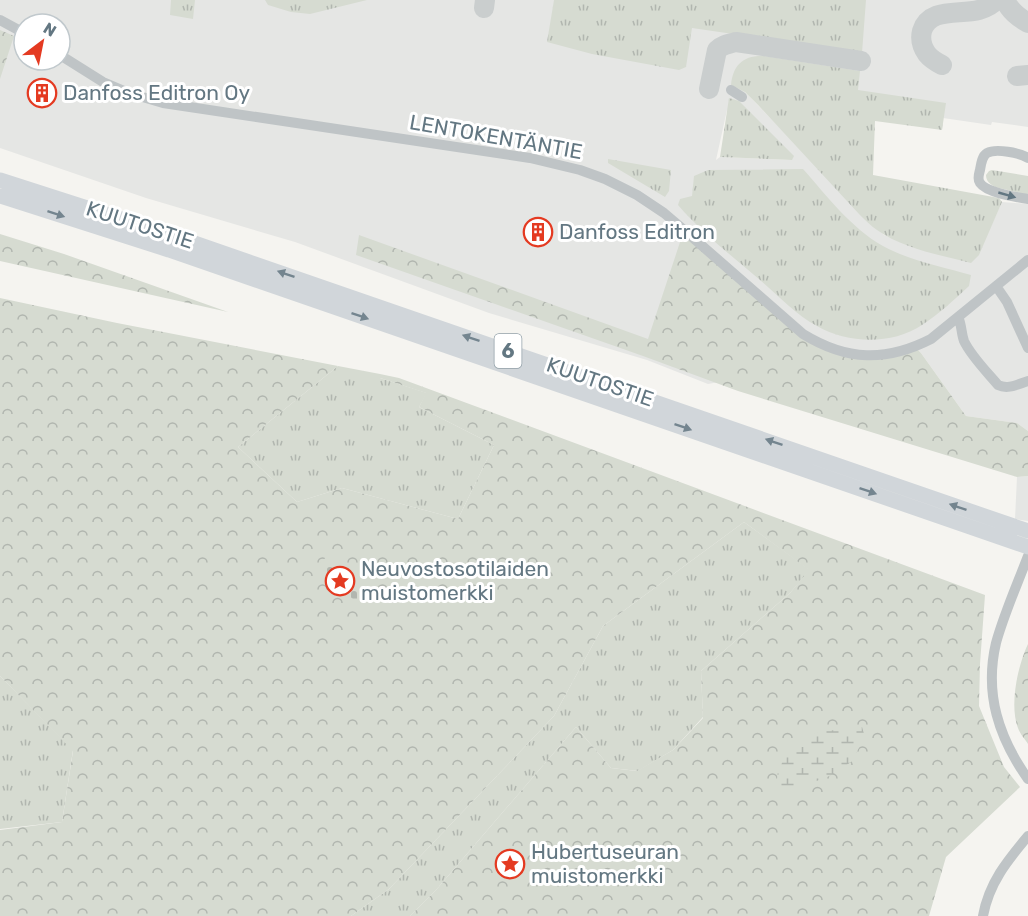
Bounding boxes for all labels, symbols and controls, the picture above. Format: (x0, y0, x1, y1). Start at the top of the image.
north arrow (12, 12, 72, 72)
text: N (40, 19, 60, 41)
building icon: Danfoss Editron Oy (26, 77, 58, 109)
place label: Danfoss Editron Oy (63, 80, 250, 105)
street label: LENTOKENTÄNTIE (408, 109, 584, 164)
one-way arrow (998, 191, 1016, 200)
street label: KUUTOSTIE (83, 195, 197, 254)
one-way arrow (47, 210, 65, 219)
building icon: Danfoss Editron (522, 216, 554, 248)
place label: Danfoss Editron (559, 219, 715, 244)
one-way arrow (277, 269, 295, 279)
one-way arrow (351, 311, 369, 321)
one-way arrow (462, 332, 480, 342)
road number: 6 (494, 334, 522, 368)
street label: KUUTOSTIE (543, 352, 657, 412)
one-way arrow (675, 423, 693, 433)
one-way arrow (765, 437, 783, 447)
one-way arrow (859, 487, 877, 497)
one-way arrow (949, 502, 967, 511)
place label: Neuvostosotilaiden muistomerkki (361, 556, 549, 605)
place icon: Neuvostosotilaiden muistomerkki (324, 565, 356, 597)
place label: Hubertuseuran muistomerkki (531, 839, 679, 888)
place icon: Hubertuseuran muistomerkki (494, 848, 526, 880)

